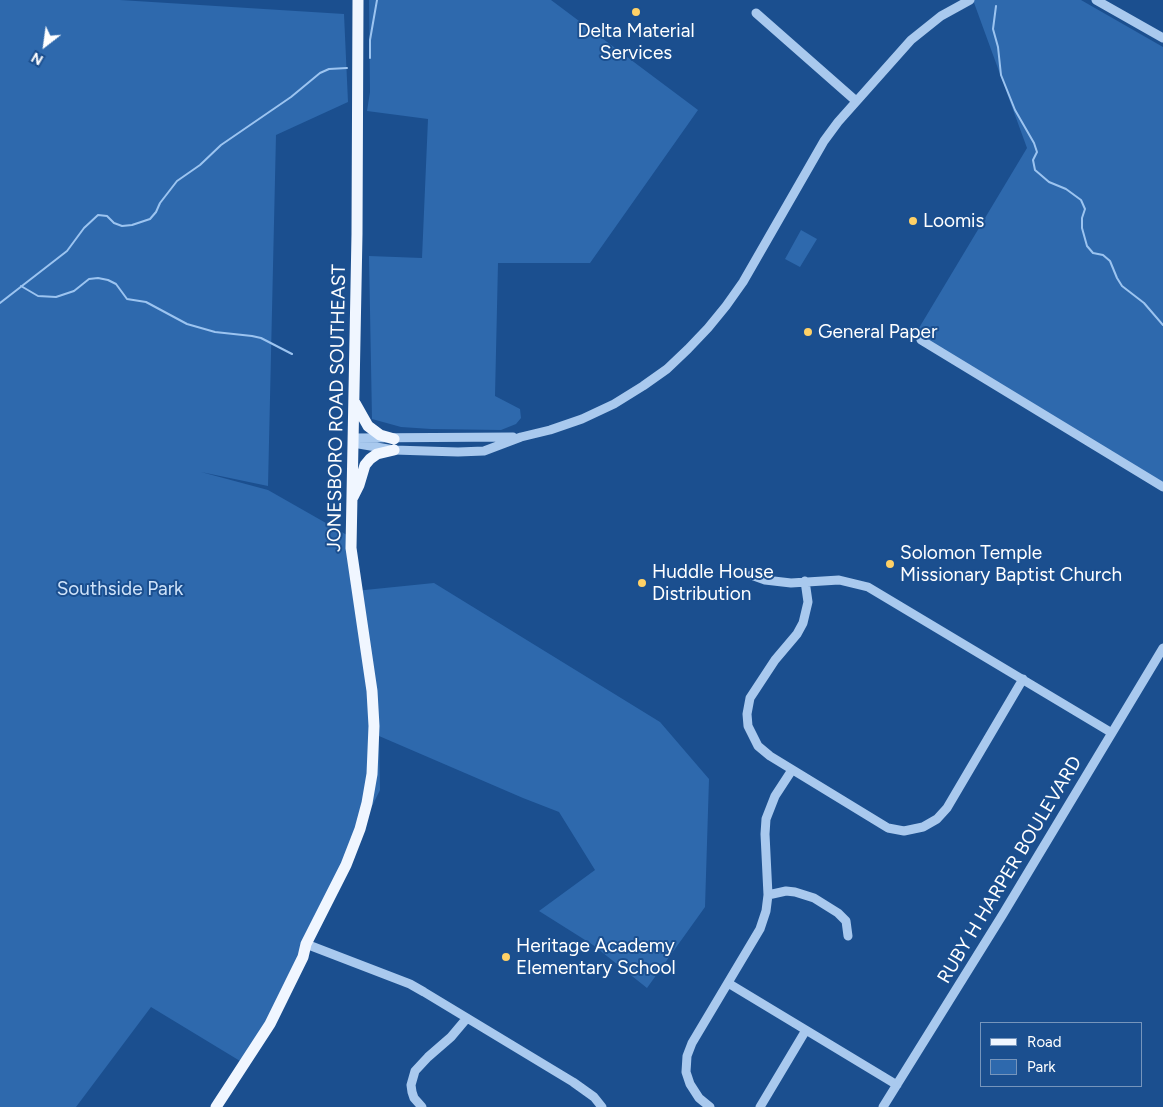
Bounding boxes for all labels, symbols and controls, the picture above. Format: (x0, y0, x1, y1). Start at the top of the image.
marker: Delta Material Services (630, 6, 642, 18)
north arrow (20, 20, 70, 70)
place label: Delta Material Services (577, 20, 695, 64)
text: N (28, 48, 46, 68)
place label: Loomis (923, 210, 984, 232)
marker: Loomis (907, 215, 919, 227)
street label: JONESBORO ROAD SOUTHEAST (323, 264, 351, 552)
place label: General Paper (818, 321, 937, 343)
marker: General Paper (802, 326, 814, 338)
place label: Solomon Temple Missionary Baptist Church (900, 542, 1122, 586)
marker: Solomon Temple Missionary Baptist Church (884, 558, 896, 570)
place label: Huddle House Distribution (652, 561, 774, 605)
marker: Huddle House Distribution (636, 577, 648, 589)
park label: Southside Park (57, 578, 183, 600)
street label: RUBY H HARPER BOULEVARD (933, 752, 1087, 988)
place label: Heritage Academy Elementary School (516, 935, 676, 979)
marker: Heritage Academy Elementary School (500, 951, 512, 963)
legend (980, 1022, 1143, 1087)
text: Road (1027, 1033, 1062, 1051)
text: Park (1027, 1058, 1056, 1076)

